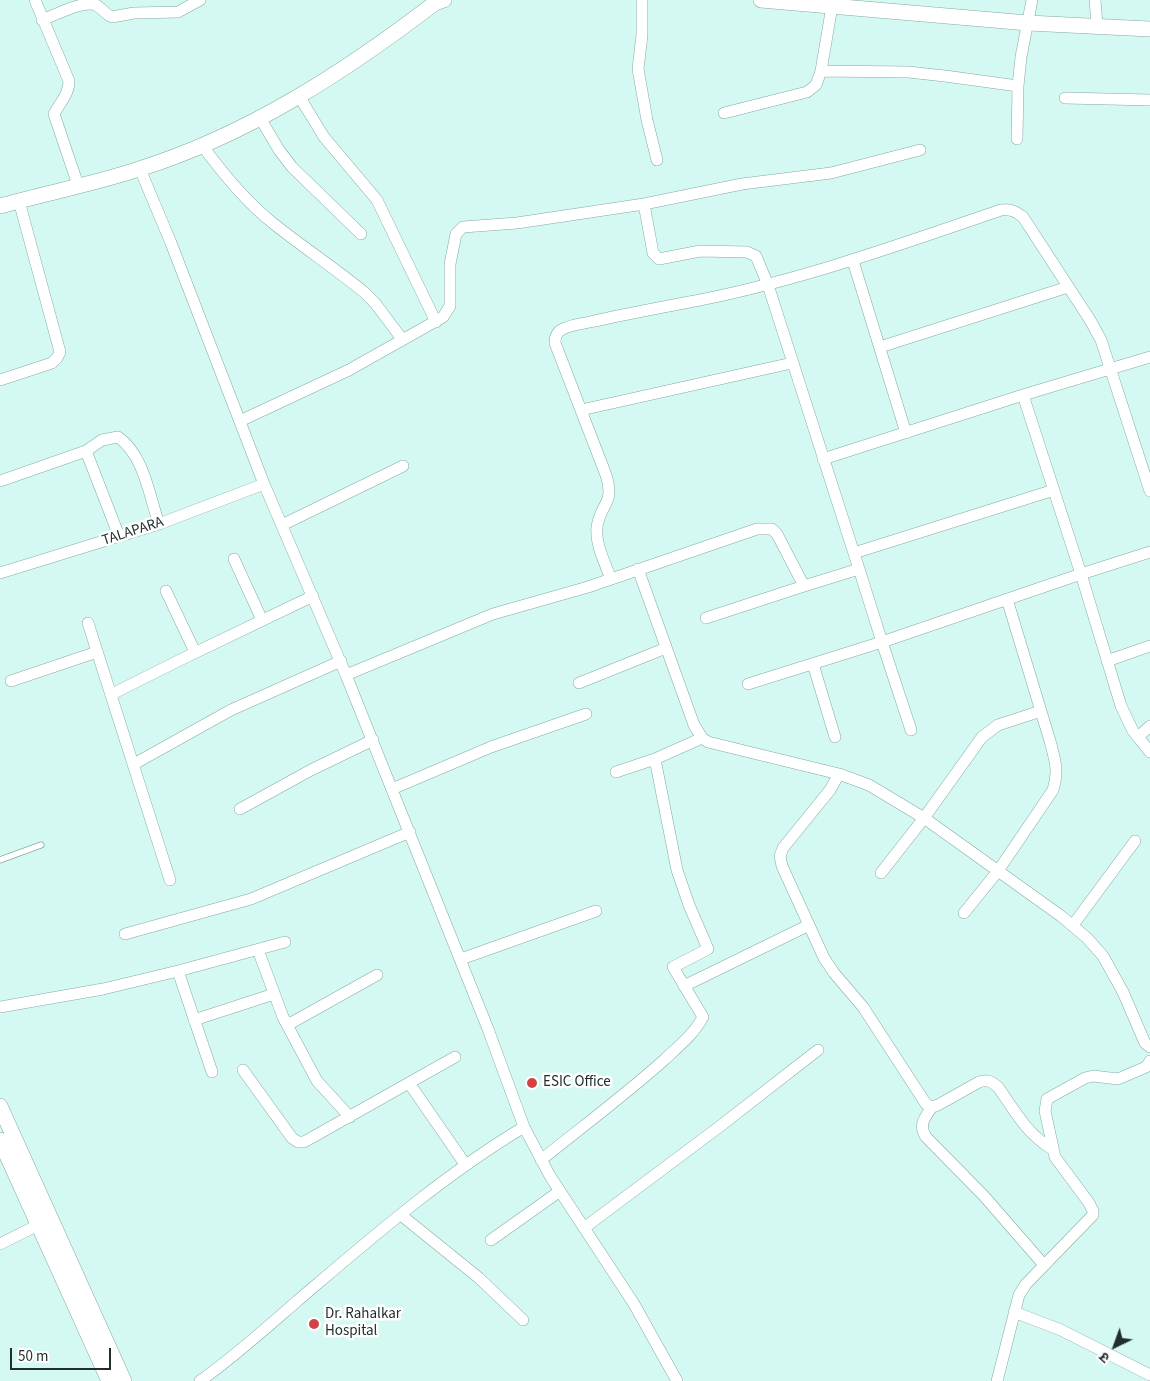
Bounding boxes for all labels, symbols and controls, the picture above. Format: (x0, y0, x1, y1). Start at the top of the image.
street label: TALAPARA (100, 514, 166, 550)
place label: ESIC Office (543, 1074, 611, 1092)
marker: ESIC Office (525, 1076, 539, 1090)
place label: Dr. Rahalkar Hospital (325, 1306, 401, 1341)
marker: Dr. Rahalkar Hospital (307, 1317, 321, 1331)
north arrow (1090, 1321, 1140, 1371)
scale bar (12, 1338, 114, 1370)
text: 50 m (18, 1346, 48, 1367)
text: उ (1095, 1347, 1115, 1367)

